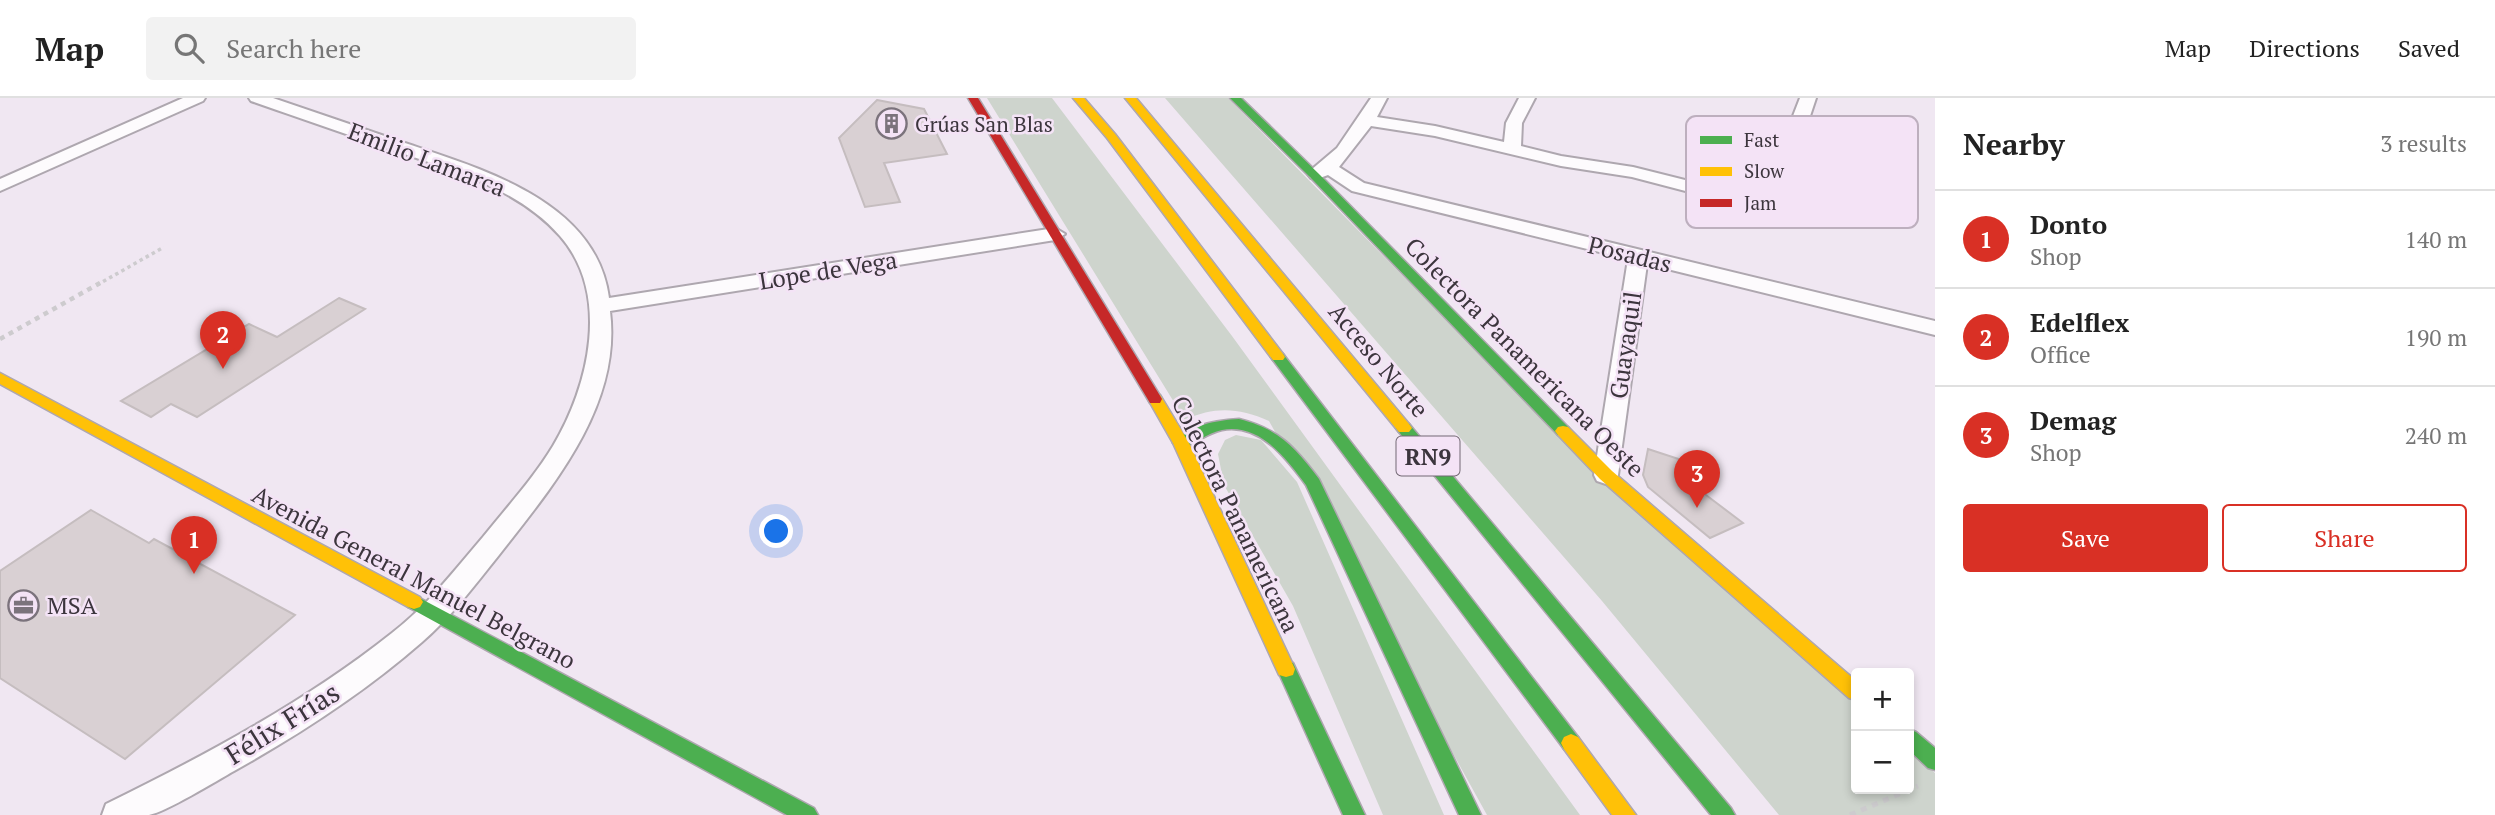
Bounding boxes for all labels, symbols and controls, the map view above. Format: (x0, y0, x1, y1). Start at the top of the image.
search box (146, 17, 636, 80)
text: Map (35, 27, 104, 70)
icon: search (170, 29, 208, 67)
text: Search here (226, 31, 361, 65)
text: Map (2165, 32, 2211, 64)
text: Directions (2249, 32, 2360, 64)
text: Saved (2398, 32, 2460, 64)
building icon: Grúas San Blas (875, 107, 909, 141)
place label: Grúas San Blas (915, 110, 1053, 138)
street label: Emilio Lamarca (344, 114, 510, 204)
legend (1686, 116, 1918, 228)
text: Nearby (1963, 124, 2065, 164)
text: Fast (1744, 127, 1779, 152)
text: 3 results (2380, 128, 2467, 159)
text: Slow (1744, 158, 1785, 183)
text: Jam (1744, 190, 1777, 215)
text: Donto (2030, 207, 2107, 241)
text: 1 (1980, 224, 1993, 255)
text: 140 m (2405, 224, 2467, 255)
street label: Posadas (1585, 228, 1675, 280)
street label: Colectora Panamericana Oeste (1398, 230, 1652, 484)
text: Shop (2030, 241, 2082, 272)
street label: Lope de Vega (757, 243, 899, 297)
street label: Guayaquil (1602, 289, 1648, 401)
street label: Acceso Norte (1322, 296, 1436, 424)
text: Edelflex (2030, 305, 2129, 339)
pin: 2 (200, 311, 246, 369)
text: 2 (1980, 322, 1993, 353)
text: 190 m (2405, 322, 2467, 353)
text: Office (2030, 339, 2091, 370)
street label: Colectora Panamericana (1165, 390, 1307, 638)
text: Demag (2030, 403, 2116, 437)
text: 3 (1980, 420, 1993, 451)
text: 240 m (2405, 420, 2467, 451)
road number: RN9 (1396, 436, 1460, 476)
text: Shop (2030, 437, 2082, 468)
pin: 3 (1674, 450, 1720, 508)
street label: Avenida General Manuel Belgrano (247, 478, 581, 676)
button: Save (1963, 504, 2208, 572)
button: Share (2222, 504, 2467, 572)
your location (759, 514, 793, 548)
pin: 1 (171, 516, 217, 574)
office icon: MSA (7, 588, 41, 622)
place label: MSA (47, 589, 98, 621)
map controls (1851, 668, 1914, 794)
button: + (1851, 668, 1914, 731)
street label: Félix Frías (218, 673, 346, 773)
button: − (1851, 731, 1914, 794)

